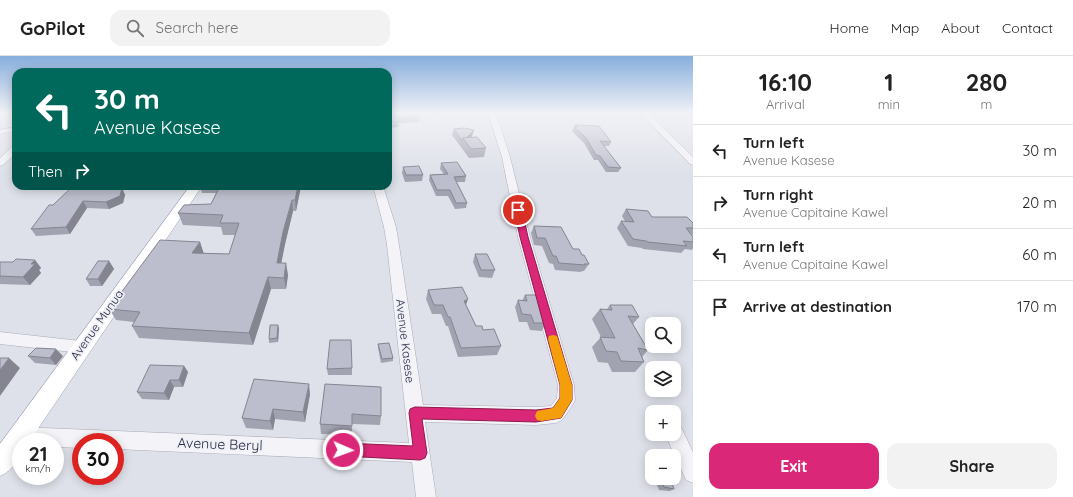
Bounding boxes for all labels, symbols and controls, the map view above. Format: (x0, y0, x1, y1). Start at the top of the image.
search box (110, 10, 390, 46)
text: GoPilot (20, 16, 86, 40)
icon: search (124, 17, 146, 39)
text: Search here (156, 18, 238, 37)
text: Home (830, 19, 869, 37)
text: Map (891, 19, 919, 37)
text: About (941, 19, 980, 37)
text: Contact (1002, 19, 1053, 37)
text: 16:10 (759, 67, 812, 97)
text: 1 (884, 67, 894, 97)
text: 280 (966, 67, 1007, 97)
text: 30 m (94, 81, 160, 116)
icon: left (28, 84, 80, 136)
text: Arrival (766, 96, 805, 112)
text: min (878, 96, 900, 112)
text: m (981, 96, 992, 112)
text: Avenue Kasese (94, 116, 221, 139)
text: Turn left (743, 133, 805, 152)
icon: left (709, 140, 731, 162)
text: 30 m (1022, 141, 1057, 160)
text: Avenue Kasese (743, 152, 835, 168)
icon: right (71, 160, 93, 182)
text: Then (28, 162, 63, 181)
text: Turn right (743, 185, 814, 204)
icon: right (709, 192, 731, 214)
pin (501, 193, 535, 227)
text: 20 m (1022, 193, 1057, 212)
icon: arrive (507, 199, 529, 221)
text: Avenue Capitaine Kawel (743, 204, 888, 220)
text: Turn left (743, 237, 805, 256)
icon: left (709, 244, 731, 266)
text: 60 m (1022, 245, 1057, 264)
text: Avenue Capitaine Kawel (743, 256, 888, 272)
street label: Avenue Munua (67, 287, 126, 363)
icon: arrive (709, 296, 731, 318)
text: Arrive at destination (743, 297, 892, 316)
text: 170 m (1017, 297, 1057, 316)
street label: Avenue Kasese (393, 298, 418, 384)
map controls (645, 317, 681, 485)
button: search (645, 317, 681, 353)
button: layers (645, 361, 681, 397)
button: + (645, 405, 681, 441)
position arrow (322, 429, 364, 471)
speed limit sign: 30 (72, 433, 124, 485)
street label: Avenue Beryl (177, 434, 263, 454)
text: 21 (28, 441, 48, 466)
button: Exit (709, 443, 879, 489)
button: Share (887, 443, 1057, 489)
button: − (645, 449, 681, 485)
text: km/h (25, 462, 51, 475)

